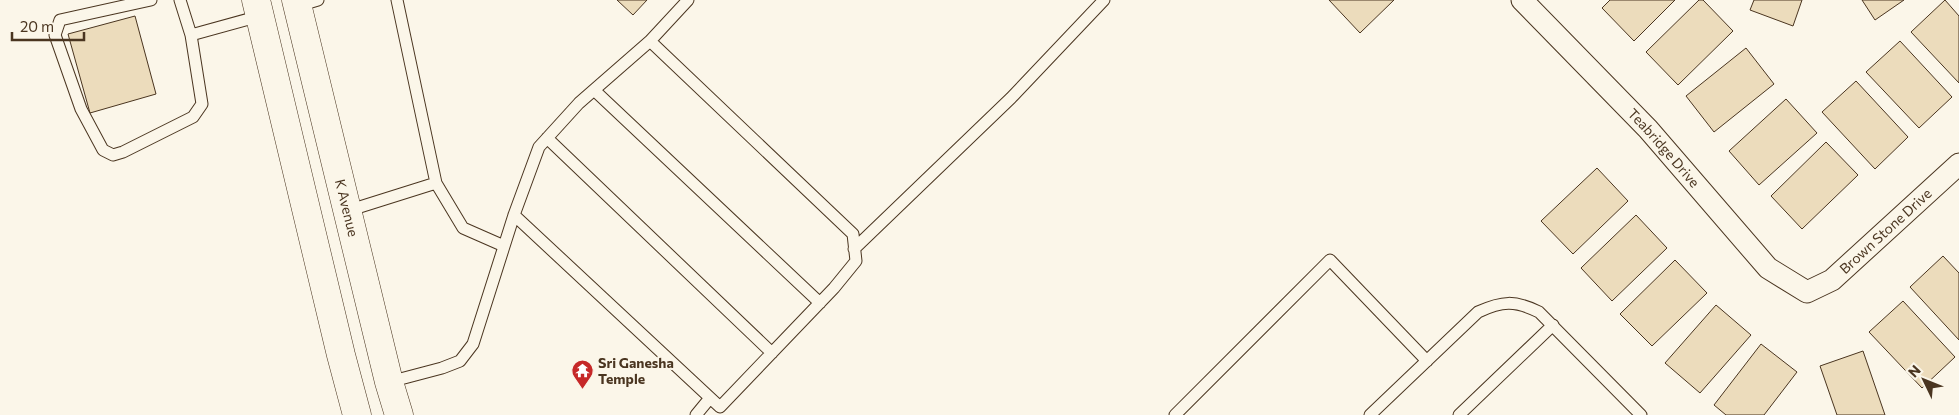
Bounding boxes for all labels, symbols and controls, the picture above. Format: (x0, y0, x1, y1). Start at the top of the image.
scale bar (12, 10, 85, 42)
text: 20 m (20, 17, 54, 35)
street label: Teabridge Drive (1625, 105, 1703, 191)
street label: K Avenue (332, 177, 362, 238)
street label: Brown Stone Drive (1836, 184, 1935, 277)
place label: Sri Ganesha Temple (598, 354, 674, 387)
north arrow (1899, 355, 1949, 405)
temple icon: Sri Ganesha Temple (570, 359, 594, 390)
text: N (1904, 361, 1924, 380)

